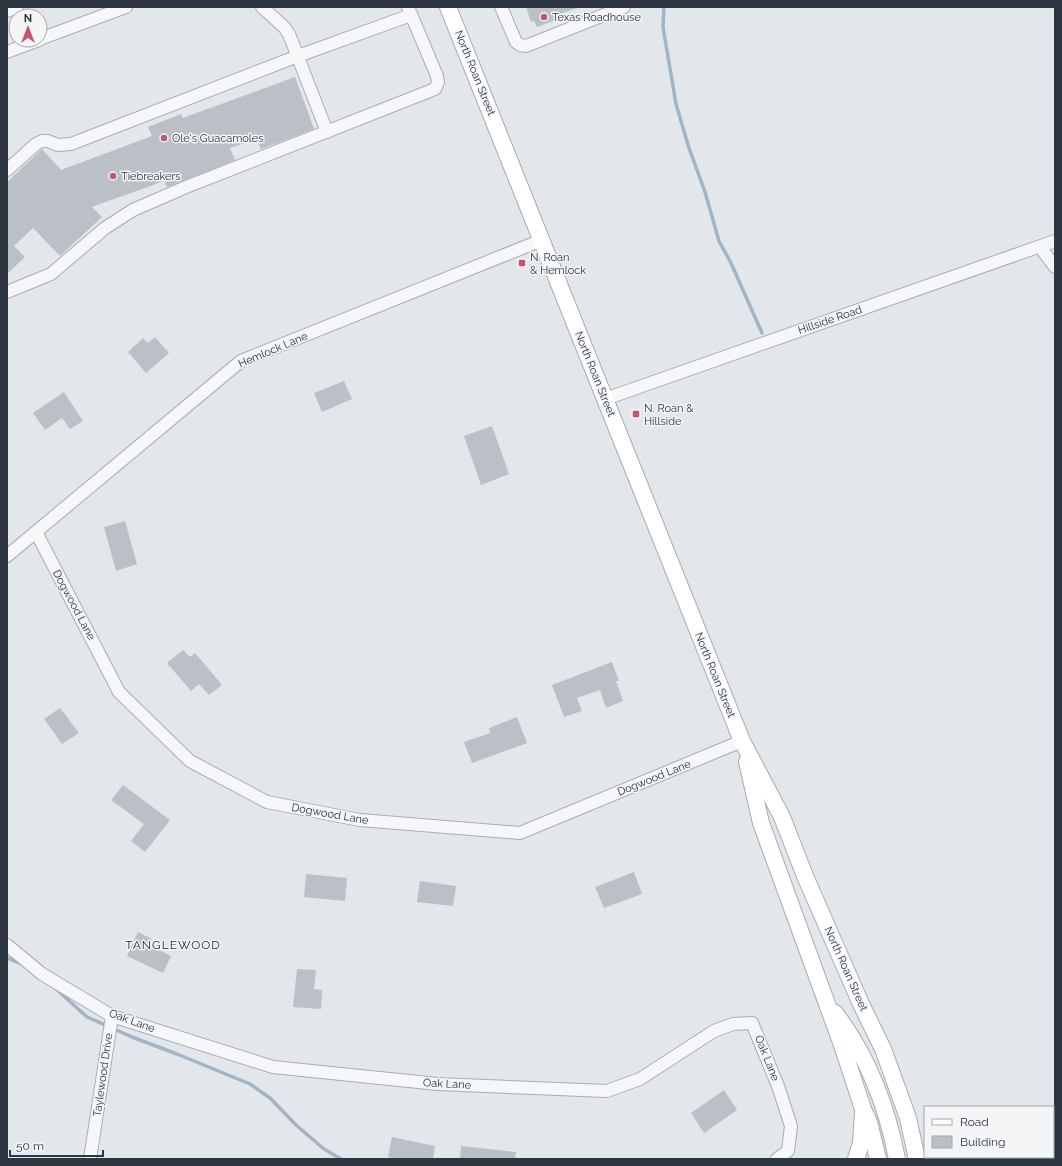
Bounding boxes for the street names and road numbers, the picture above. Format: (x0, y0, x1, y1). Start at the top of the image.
street label: North Roan Street (452, 28, 498, 118)
street label: Hillside Road (796, 303, 864, 337)
street label: Hemlock Lane (236, 329, 310, 370)
street label: North Roan Street (572, 329, 618, 419)
street label: Dogwood Lane (50, 568, 98, 643)
street label: North Roan Street (692, 630, 738, 720)
street label: Dogwood Lane (615, 757, 693, 799)
street label: Dogwood Lane (290, 801, 370, 827)
street label: North Roan Street (822, 925, 871, 1013)
street label: Oak Lane (107, 1007, 157, 1036)
street label: Taylewood Drive (91, 1032, 115, 1118)
street label: Oak Lane (752, 1033, 782, 1083)
street label: Oak Lane (423, 1076, 472, 1092)

